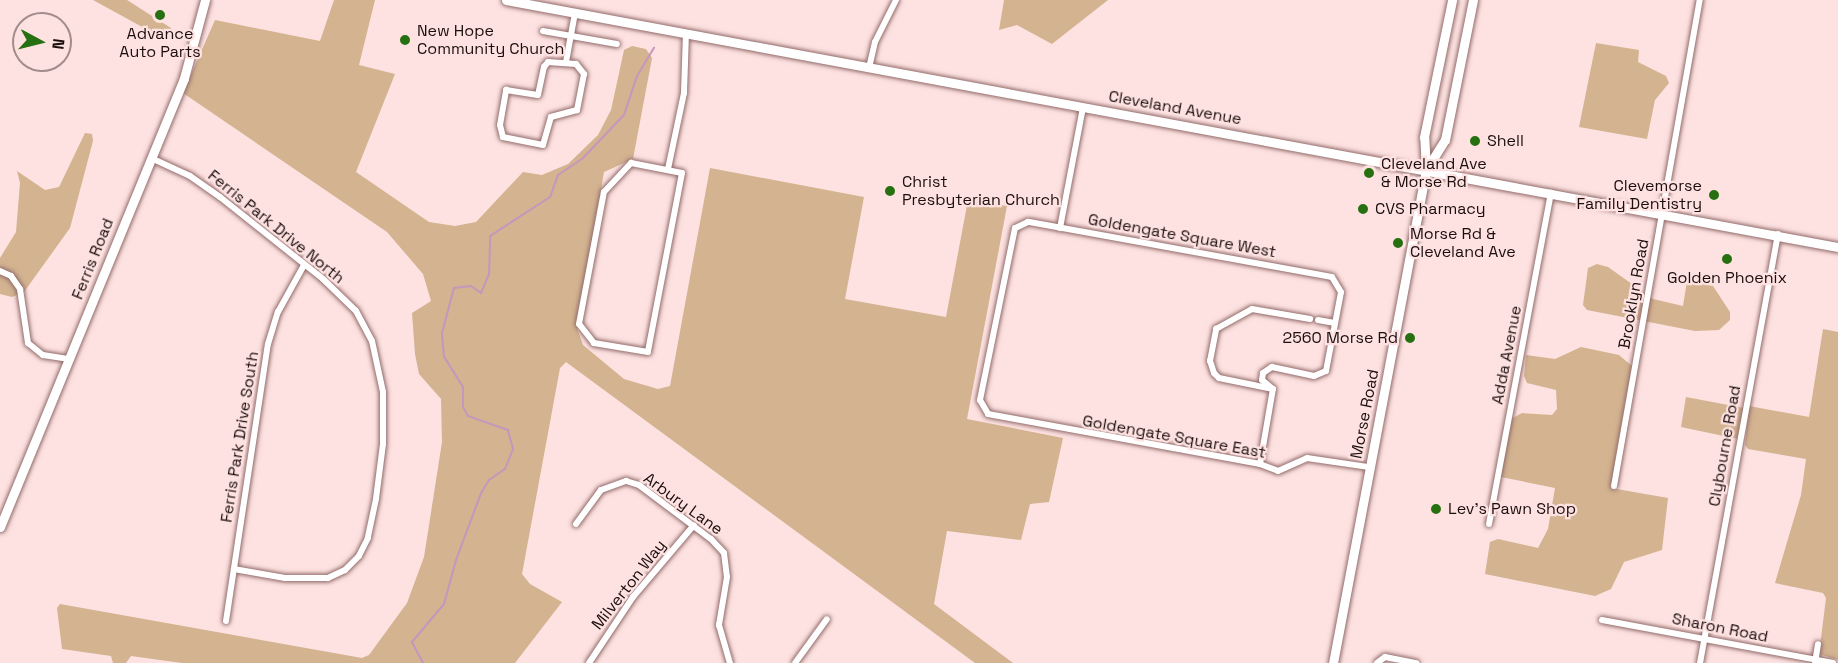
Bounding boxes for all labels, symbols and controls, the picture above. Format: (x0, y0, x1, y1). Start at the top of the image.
marker: Advance Auto Parts (153, 8, 167, 22)
north arrow (12, 12, 72, 72)
place label: New Hope Community Church (417, 21, 564, 59)
place label: Advance Auto Parts (119, 24, 201, 62)
marker: New Hope Community Church (398, 33, 412, 47)
text: N (47, 37, 69, 51)
street label: Cleveland Avenue (1107, 87, 1243, 129)
place label: Shell (1487, 131, 1524, 151)
marker: Shell (1468, 134, 1482, 148)
place label: Cleveland Ave & Morse Rd (1381, 154, 1487, 192)
street label: Ferris Park Drive North (204, 166, 348, 288)
marker: Cleveland Ave & Morse Rd (1362, 166, 1376, 180)
place label: Christ Presbyterian Church (902, 172, 1060, 210)
place label: Clevemorse Family Dentistry (1576, 176, 1702, 214)
marker: Christ Presbyterian Church (883, 184, 897, 198)
marker: Clevemorse Family Dentistry (1707, 188, 1721, 202)
place label: CVS Pharmacy (1375, 199, 1486, 219)
marker: CVS Pharmacy (1356, 202, 1370, 216)
street label: Goldengate Square West (1086, 210, 1278, 262)
street label: Ferris Road (68, 216, 118, 302)
place label: Morse Rd & Cleveland Ave (1410, 224, 1516, 262)
marker: Morse Rd & Cleveland Ave (1391, 236, 1405, 250)
street label: Brooklyn Road (1615, 237, 1653, 351)
marker: Golden Phoenix (1720, 252, 1734, 266)
place label: Golden Phoenix (1667, 268, 1787, 288)
street label: Adda Avenue (1488, 304, 1526, 406)
place label: 2560 Morse Rd (1283, 328, 1398, 348)
marker: 2560 Morse Rd (1403, 331, 1417, 345)
street label: Ferris Park Drive South (217, 350, 263, 524)
street label: Morse Road (1347, 368, 1383, 460)
street label: Clybourne Road (1705, 384, 1745, 508)
street label: Goldengate Square East (1081, 411, 1267, 463)
street label: Arbury Lane (640, 469, 726, 539)
place label: Lev's Pawn Shop (1448, 499, 1576, 519)
marker: Lev's Pawn Shop (1429, 502, 1443, 516)
street label: Milverton Way (588, 536, 670, 634)
street label: Sharon Road (1670, 609, 1770, 647)

